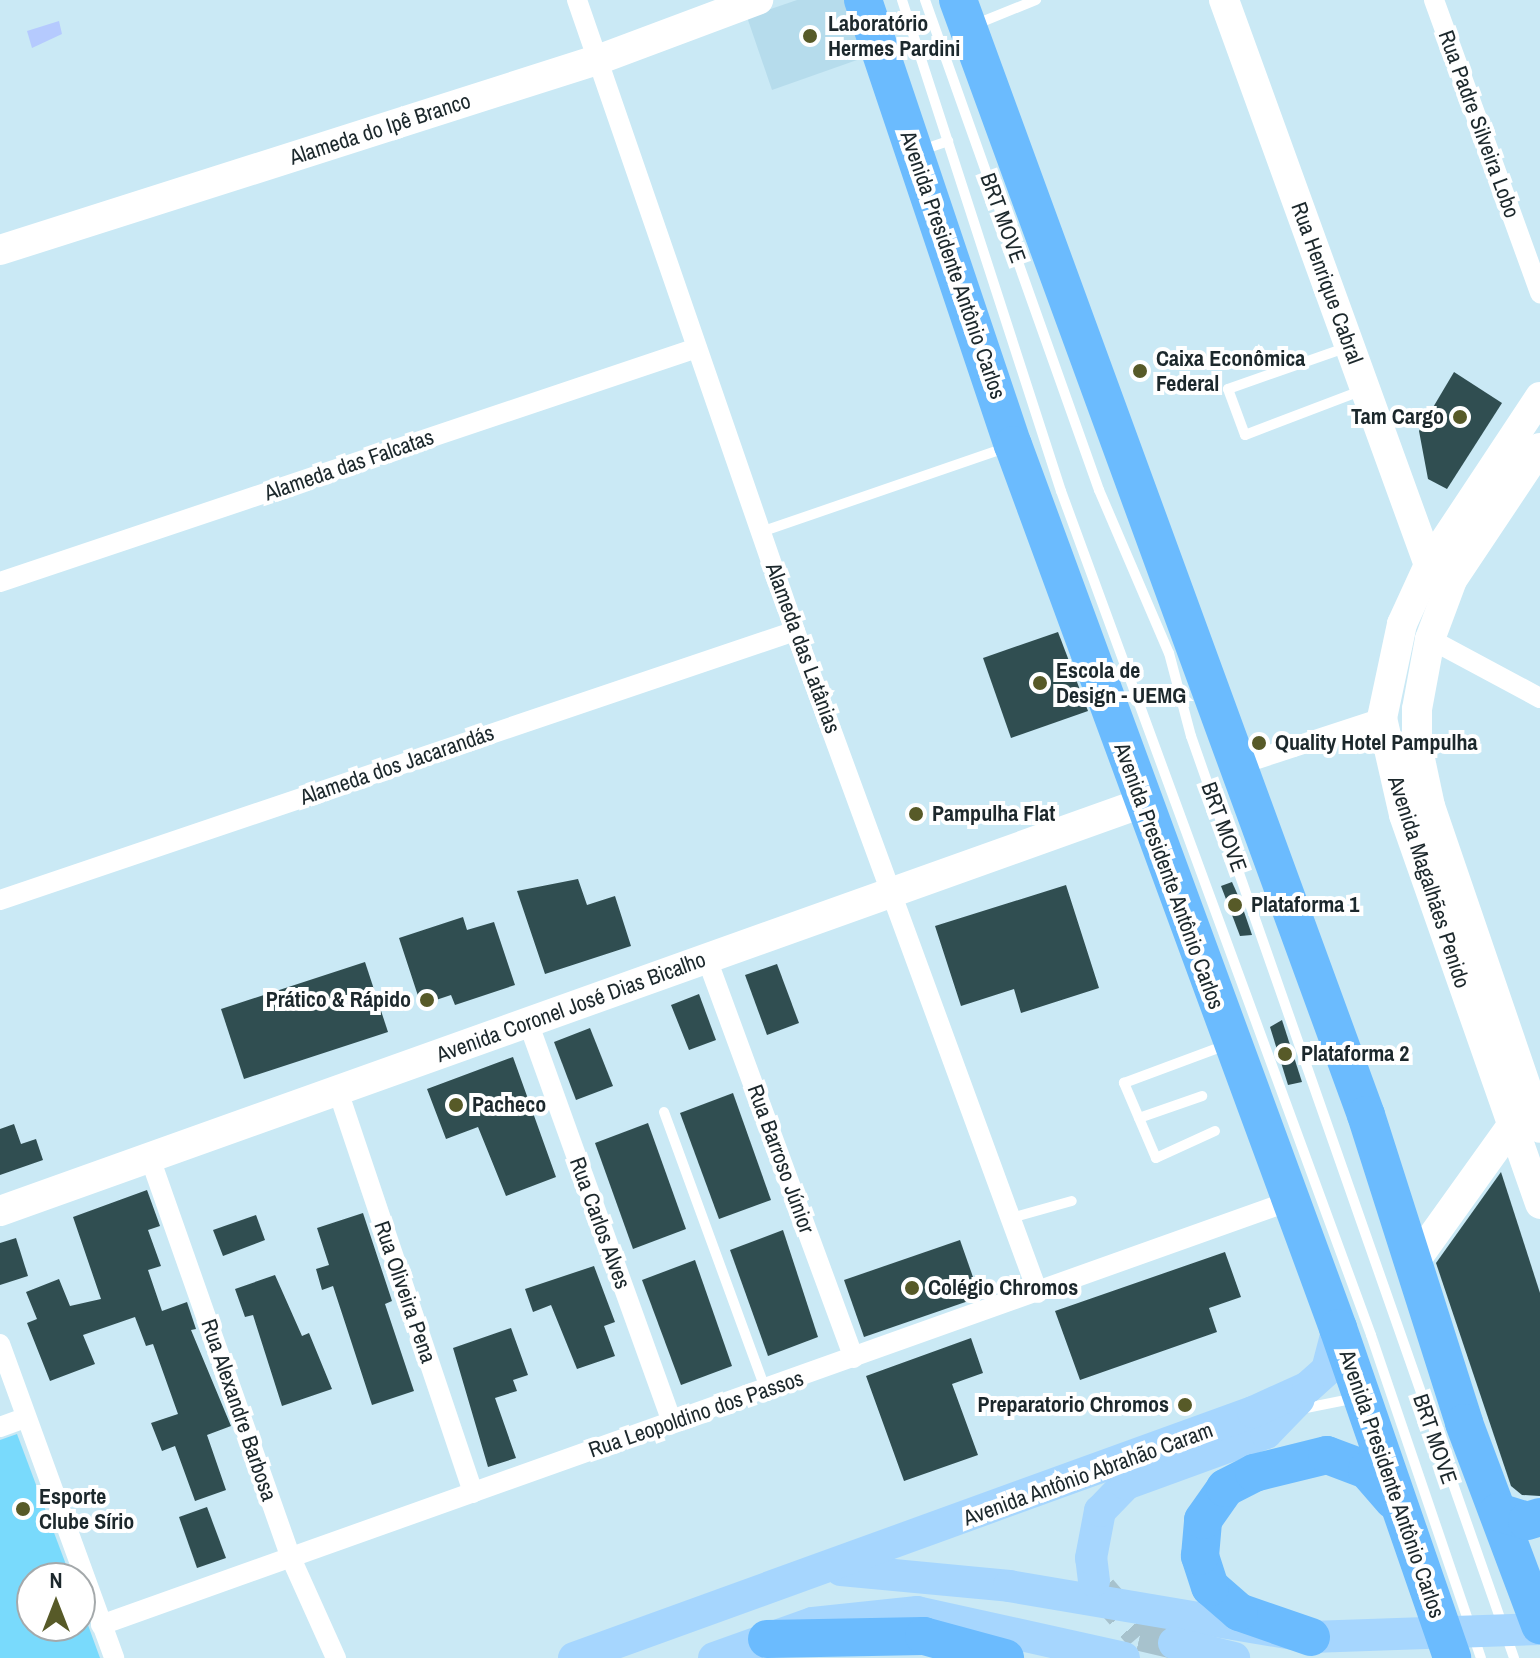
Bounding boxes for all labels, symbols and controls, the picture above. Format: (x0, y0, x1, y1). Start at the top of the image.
place label: Laboratório Hermes Pardini (828, 10, 960, 62)
marker: Laboratório Hermes Pardini (799, 25, 821, 47)
street label: Rua Padre Silveira Lobo (1433, 27, 1525, 221)
street label: Alameda do Ipê Branco (286, 87, 474, 171)
street label: Avenida Presidente Antônio Carlos (895, 127, 1011, 403)
street label: BRT MOVE (975, 169, 1031, 267)
street label: Rua Henrique Cabral (1285, 198, 1369, 368)
place label: Caixa Econômica Federal (1156, 345, 1305, 396)
marker: Caixa Econômica Federal (1131, 362, 1149, 380)
place label: Tam Cargo (1351, 404, 1444, 430)
marker: Tam Cargo (1451, 408, 1469, 426)
street label: Alameda das Falcatas (261, 424, 437, 506)
street label: Alameda das Latânias (760, 559, 846, 737)
place label: Escola de Design - UEMG (1056, 657, 1186, 708)
marker: Escola de Design - UEMG (1031, 674, 1049, 692)
street label: Alameda dos Jacarandás (296, 719, 498, 811)
place label: Quality Hotel Pampulha (1275, 730, 1478, 756)
marker: Quality Hotel Pampulha (1250, 734, 1268, 752)
street label: Avenida Presidente Antônio Carlos (1108, 739, 1230, 1013)
street label: Avenida Magalhães Penido (1382, 773, 1476, 991)
street label: BRT MOVE (1196, 778, 1252, 876)
place label: Pampulha Flat (932, 801, 1055, 827)
marker: Pampulha Flat (907, 805, 925, 823)
place label: Plataforma 1 (1251, 892, 1359, 918)
marker: Plataforma 1 (1226, 896, 1244, 914)
street label: Avenida Coronel José Dias Bicalho (433, 946, 709, 1068)
place label: Prático & Rápido (266, 987, 411, 1013)
marker: Prático & Rápido (418, 991, 436, 1009)
place label: Plataforma 2 (1301, 1041, 1409, 1067)
marker: Plataforma 2 (1276, 1045, 1294, 1063)
street label: Rua Barroso Júnior (742, 1081, 820, 1237)
place label: Pacheco (472, 1092, 546, 1118)
marker: Pacheco (447, 1096, 465, 1114)
street label: Rua Carlos Alves (564, 1153, 636, 1293)
street label: Rua Oliveira Pena (368, 1218, 442, 1366)
place label: Colégio Chromos (928, 1275, 1078, 1301)
marker: Colégio Chromos (903, 1279, 921, 1297)
street label: Rua Alexandre Barbosa (195, 1315, 283, 1505)
street label: Avenida Presidente Antônio Carlos (1334, 1346, 1450, 1622)
street label: Rua Leopoldino dos Passos (585, 1365, 807, 1463)
street label: BRT MOVE (1407, 1390, 1463, 1488)
place label: Preparatorio Chromos (978, 1392, 1169, 1418)
marker: Preparatorio Chromos (1176, 1396, 1194, 1414)
street label: Avenida Antônio Abrahão Caram (959, 1416, 1217, 1532)
place label: Esporte Clube Sírio (39, 1483, 134, 1534)
marker: Esporte Clube Sírio (14, 1500, 32, 1518)
north arrow (16, 1562, 96, 1642)
text: N (49, 1565, 63, 1595)

